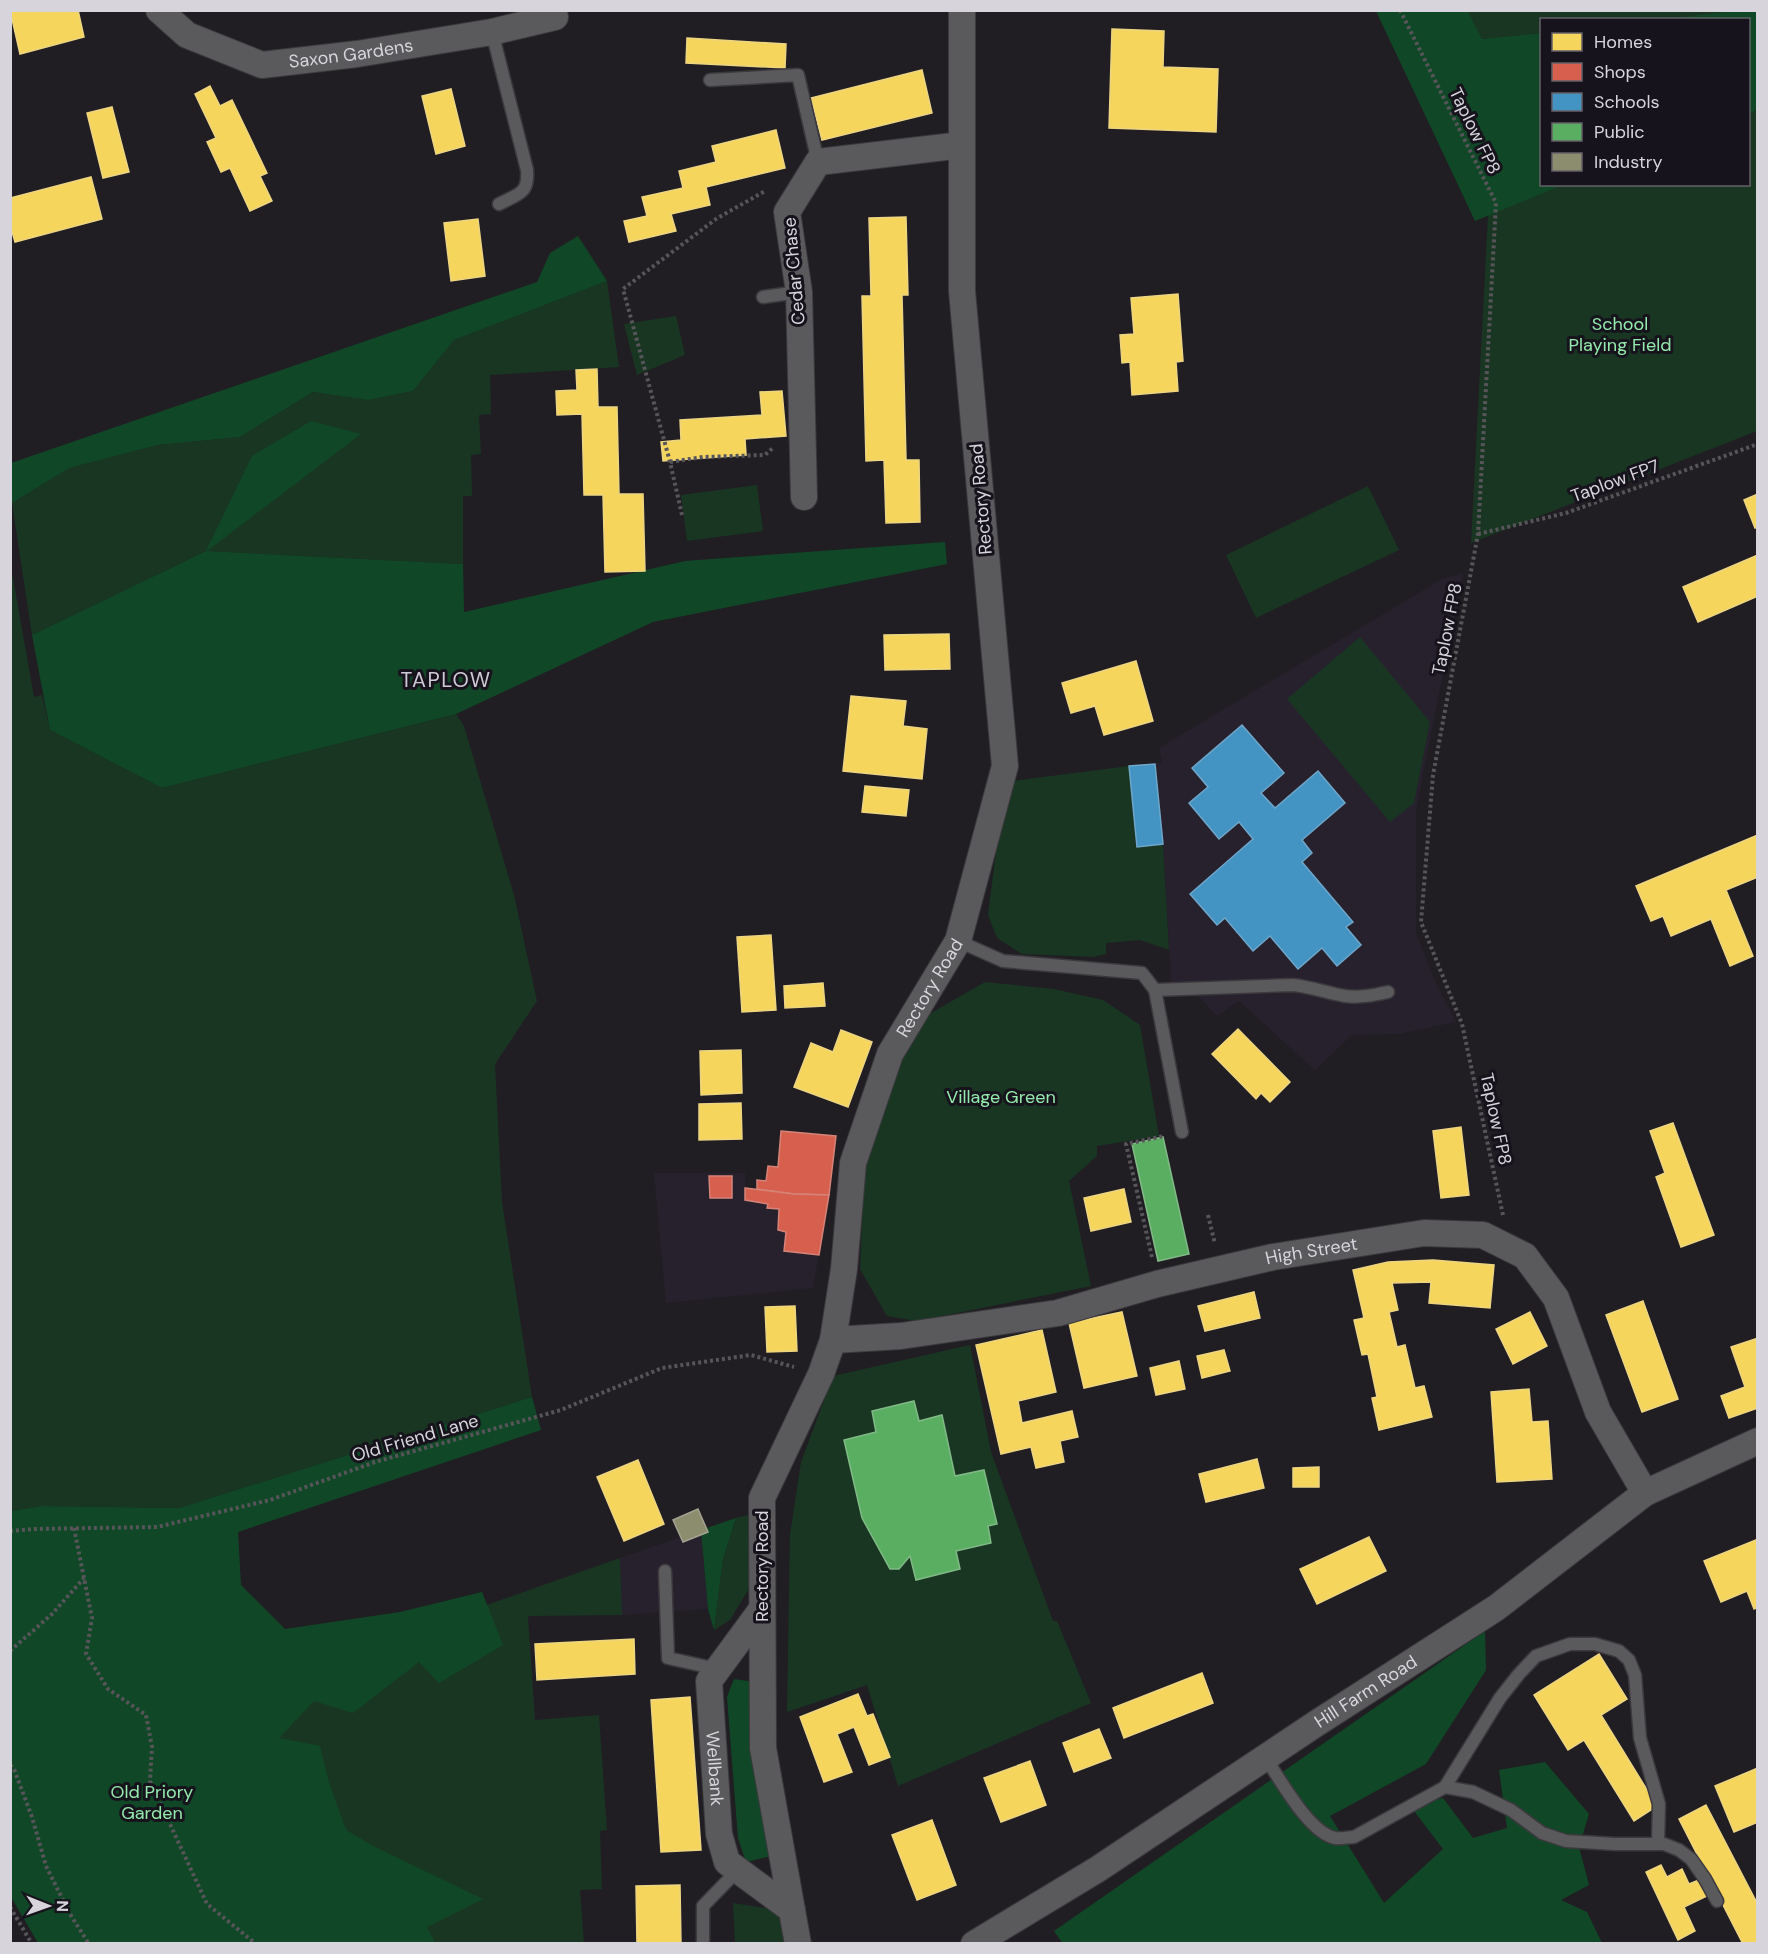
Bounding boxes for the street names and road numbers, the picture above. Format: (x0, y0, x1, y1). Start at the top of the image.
street label: Saxon Gardens (287, 33, 415, 74)
street label: Taplow FP8 (1444, 84, 1506, 178)
street label: Cedar Chase (777, 216, 811, 326)
street label: Rectory Road (964, 443, 998, 555)
street label: Taplow FP7 (1567, 454, 1663, 508)
street label: Taplow FP8 (1426, 581, 1468, 677)
street label: Rectory Road (891, 934, 969, 1042)
street label: Taplow FP8 (1475, 1071, 1517, 1167)
street label: High Street (1263, 1232, 1359, 1270)
street label: Old Friend Lane (349, 1408, 481, 1468)
street label: Rectory Road (750, 1510, 774, 1622)
street label: Hill Farm Road (1310, 1650, 1422, 1734)
street label: Wellbank (700, 1730, 729, 1807)

